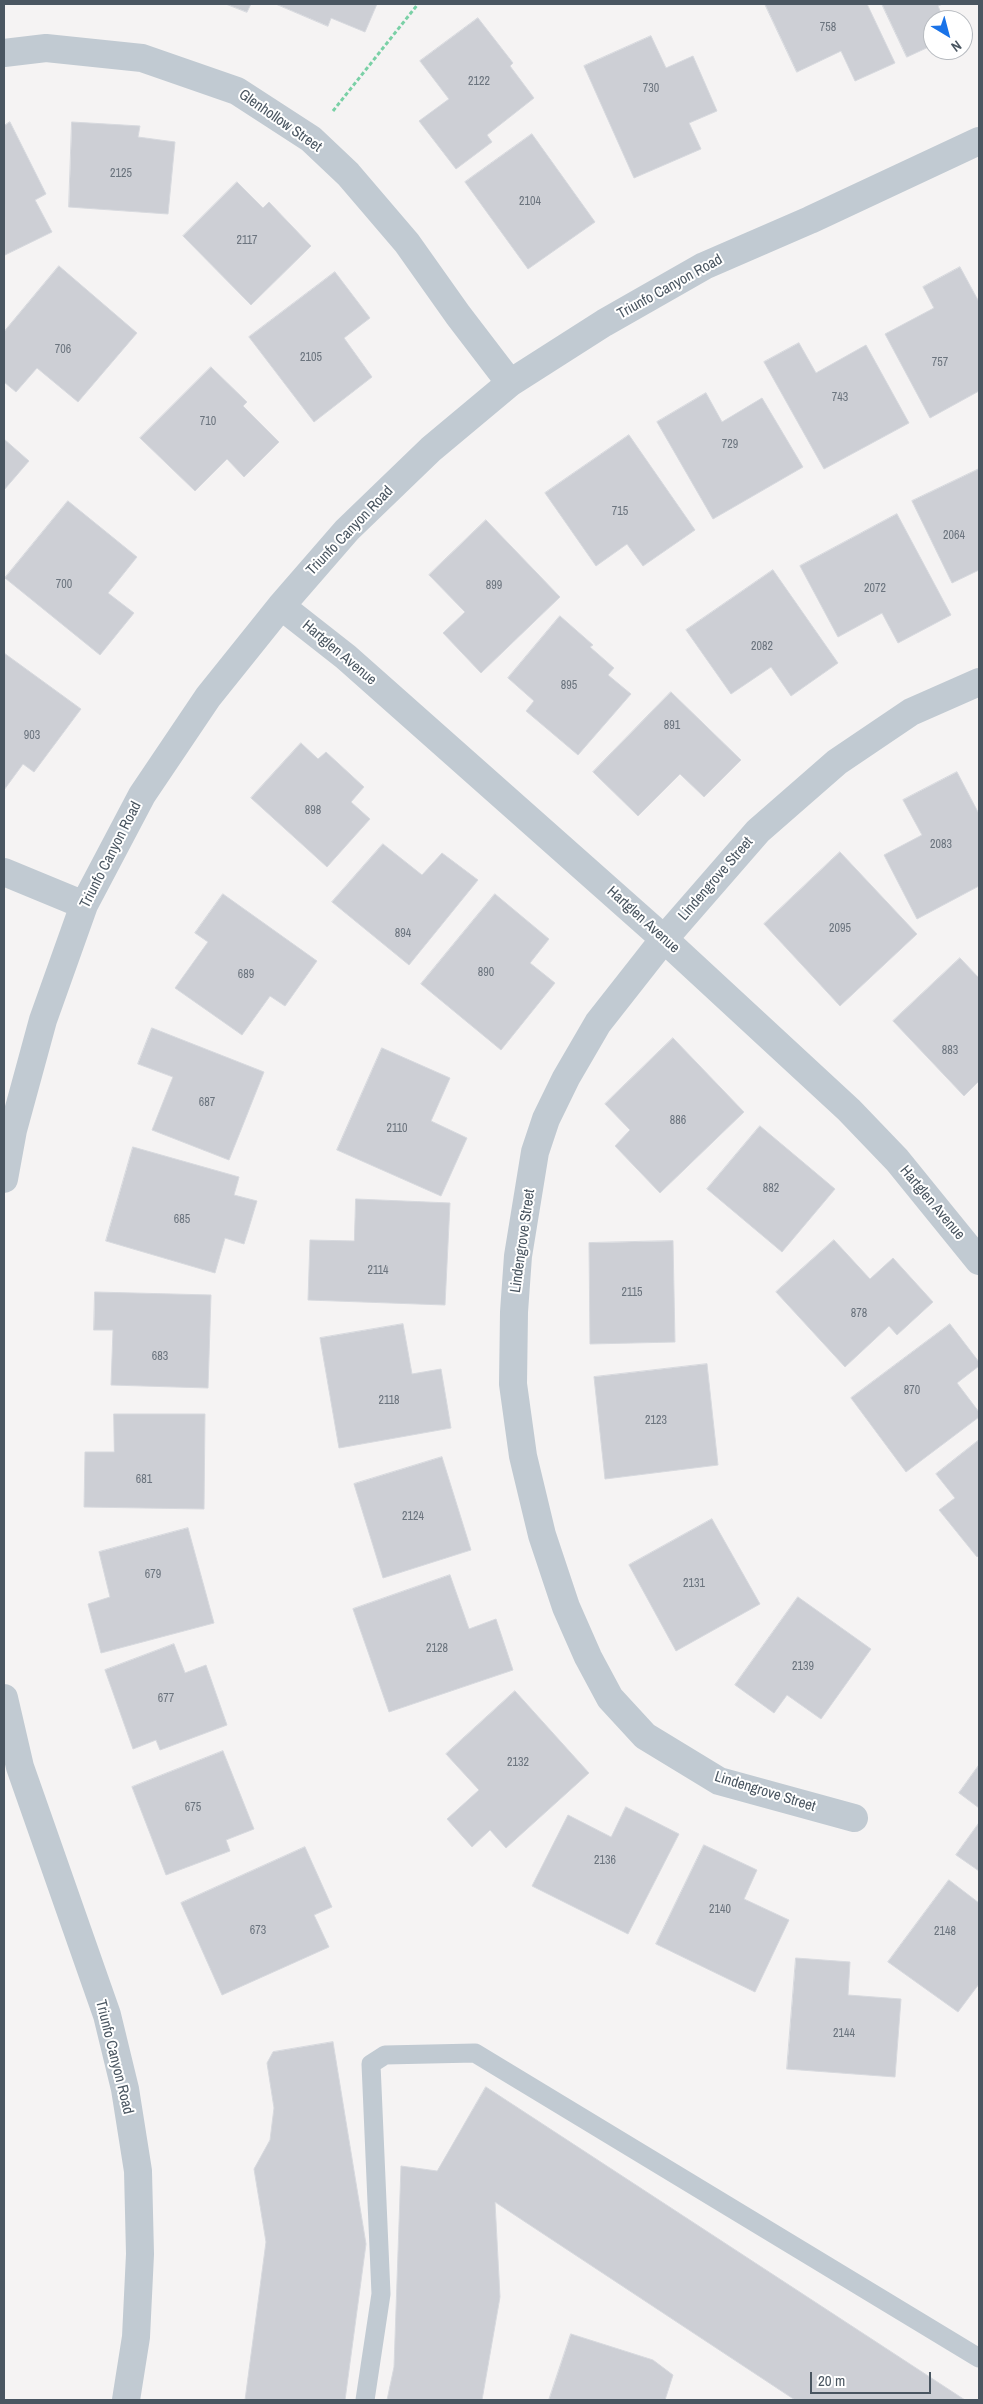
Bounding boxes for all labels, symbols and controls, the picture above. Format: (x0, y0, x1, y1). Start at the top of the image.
north arrow (923, 10, 973, 60)
house number: 758 (820, 21, 836, 35)
text: N (948, 36, 965, 56)
house number: 2122 (468, 75, 490, 89)
house number: 730 (643, 82, 659, 96)
street label: Glenhollow Street (235, 86, 325, 156)
house number: 2125 (110, 167, 132, 181)
house number: 2104 (519, 195, 541, 209)
house number: 2117 (236, 234, 258, 248)
street label: Triunfo Canyon Road (614, 251, 726, 323)
house number: 706 (55, 343, 71, 357)
house number: 2105 (300, 351, 322, 365)
house number: 757 (932, 356, 948, 370)
house number: 743 (832, 391, 848, 405)
house number: 710 (200, 415, 216, 429)
house number: 729 (722, 438, 738, 452)
street label: Triunfo Canyon Road (303, 483, 397, 579)
house number: 715 (612, 505, 628, 519)
house number: 2064 (943, 529, 965, 543)
house number: 700 (56, 578, 72, 592)
house number: 899 (486, 579, 502, 593)
house number: 2072 (864, 582, 886, 596)
street label: Hartglen Avenue (298, 617, 380, 689)
house number: 2082 (751, 640, 773, 654)
house number: 895 (561, 679, 577, 693)
house number: 891 (664, 719, 680, 733)
house number: 903 (24, 729, 40, 743)
street label: Triunfo Canyon Road (76, 799, 146, 911)
house number: 898 (305, 804, 321, 818)
street label: Lindengrove Street (675, 834, 757, 924)
house number: 2083 (930, 838, 952, 852)
street label: Hartglen Avenue (603, 883, 683, 957)
house number: 2095 (829, 922, 851, 936)
house number: 894 (395, 927, 411, 941)
house number: 890 (478, 966, 494, 980)
house number: 689 (238, 968, 254, 982)
house number: 883 (942, 1044, 958, 1058)
house number: 687 (199, 1096, 215, 1110)
house number: 886 (670, 1114, 686, 1128)
house number: 2110 (386, 1122, 408, 1136)
street label: Hartglen Avenue (896, 1162, 968, 1244)
house number: 882 (763, 1182, 779, 1196)
street label: Lindengrove Street (507, 1188, 539, 1294)
house number: 685 (174, 1213, 190, 1227)
house number: 2114 (367, 1264, 389, 1278)
house number: 2115 (621, 1286, 643, 1300)
house number: 878 (851, 1307, 867, 1321)
house number: 683 (152, 1350, 168, 1364)
house number: 870 (904, 1384, 920, 1398)
house number: 2118 (378, 1394, 400, 1408)
house number: 2123 (645, 1414, 667, 1428)
house number: 681 (136, 1473, 152, 1487)
house number: 2124 (402, 1510, 424, 1524)
house number: 679 (145, 1568, 161, 1582)
house number: 2131 (683, 1577, 705, 1591)
house number: 2128 (426, 1642, 448, 1656)
house number: 2139 (792, 1660, 814, 1674)
house number: 677 (158, 1692, 174, 1706)
house number: 2132 (507, 1756, 529, 1770)
street label: Lindengrove Street (712, 1768, 818, 1816)
house number: 675 (185, 1801, 201, 1815)
house number: 2136 (594, 1854, 616, 1868)
house number: 2140 (709, 1903, 731, 1917)
house number: 673 (250, 1924, 266, 1938)
house number: 2148 (934, 1925, 956, 1939)
street label: Triunfo Canyon Road (91, 1998, 137, 2116)
house number: 2144 (833, 2027, 855, 2041)
scale bar (813, 2362, 934, 2394)
text: 20 m (818, 2370, 845, 2391)

